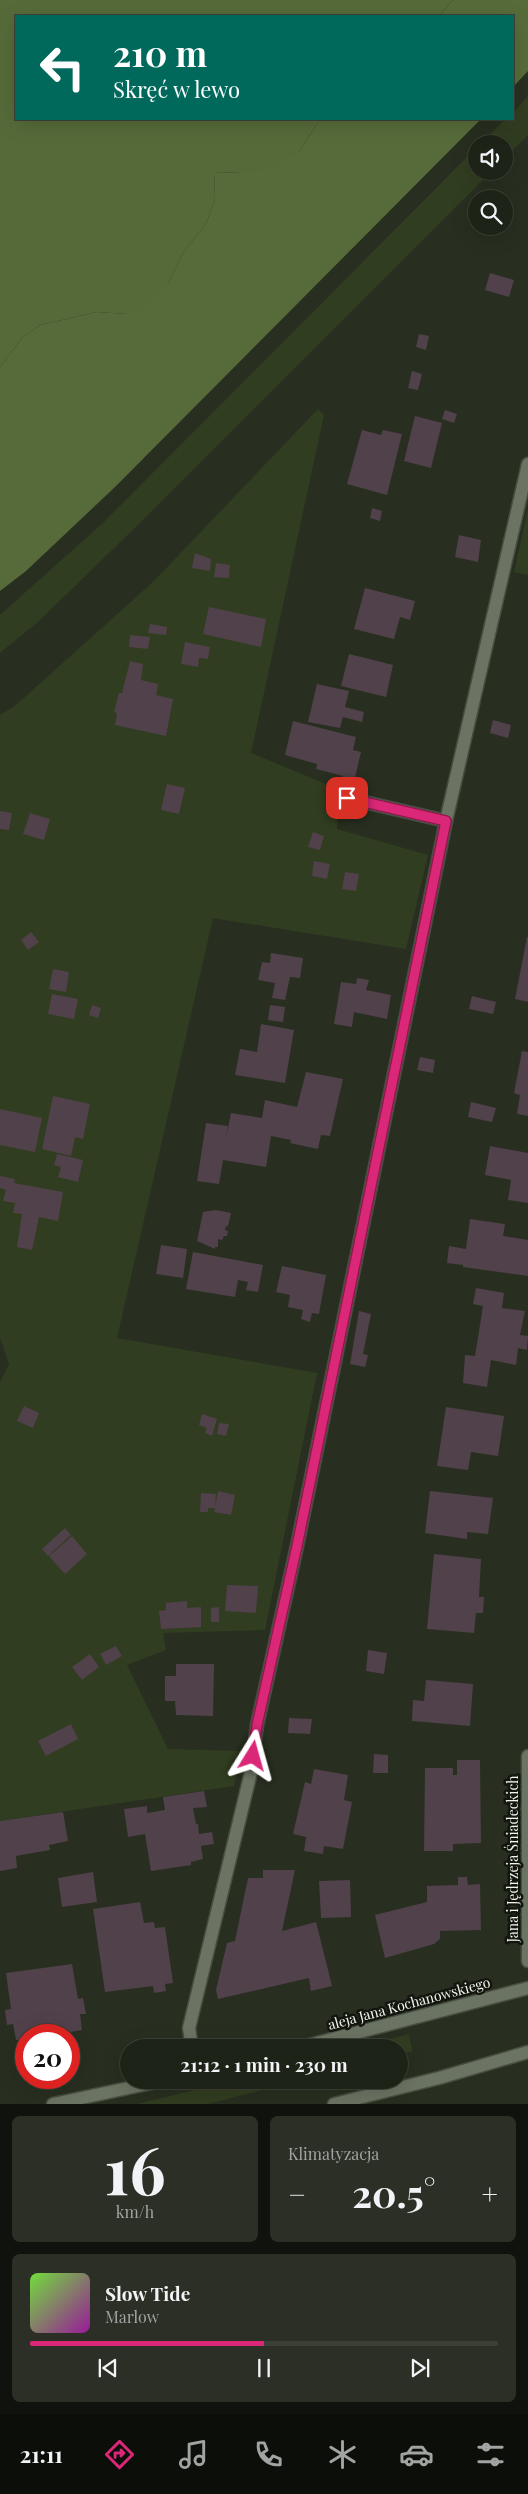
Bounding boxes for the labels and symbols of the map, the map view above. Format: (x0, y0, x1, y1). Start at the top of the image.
pin (326, 777, 368, 819)
position arrow (226, 1729, 278, 1781)
street label: Jana i Jędrzeja Śniadeckich (503, 1775, 522, 1943)
street label: aleja Jana Kochanowskiego (326, 1972, 493, 2034)
speed limit sign: 20 (15, 2024, 80, 2089)

